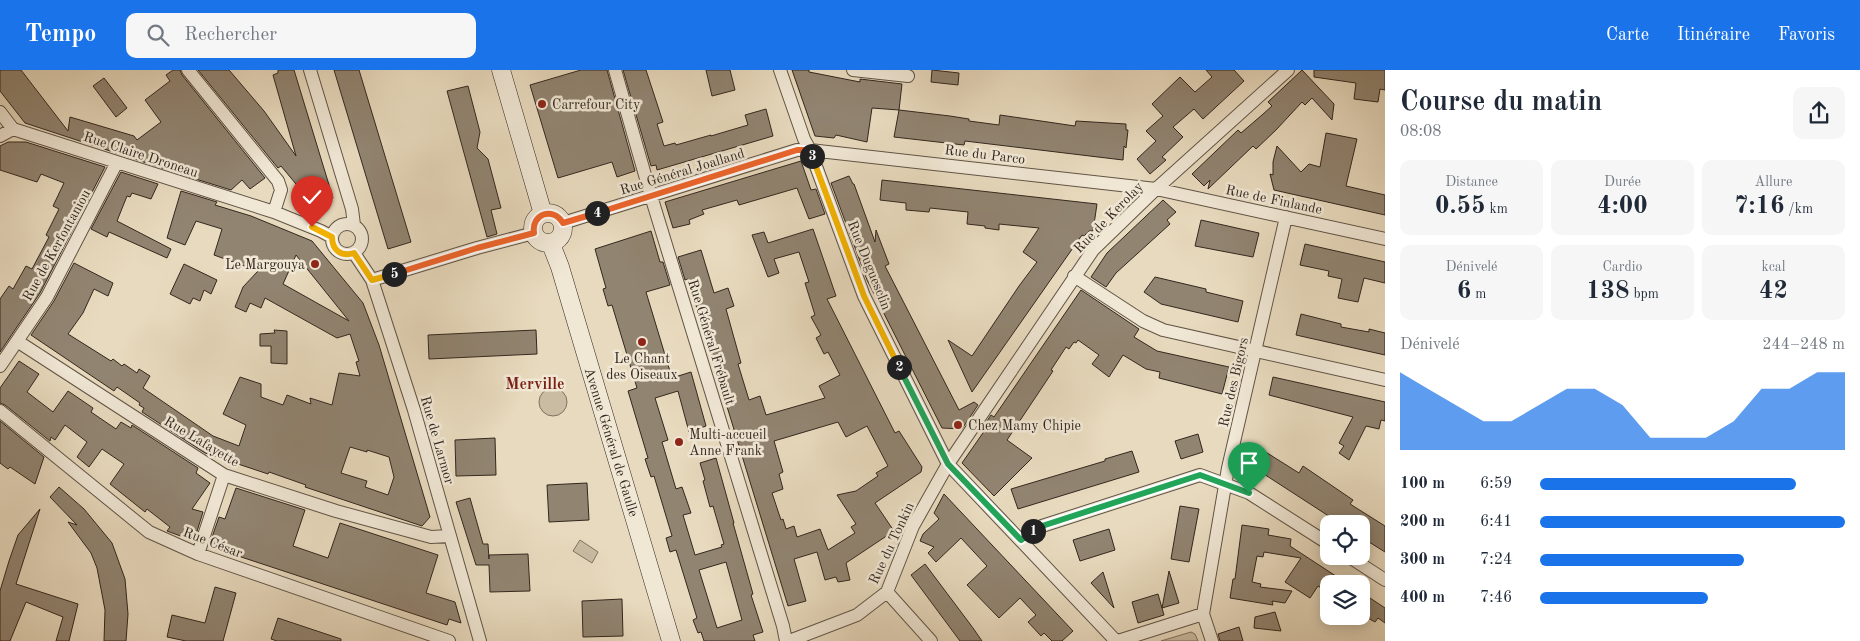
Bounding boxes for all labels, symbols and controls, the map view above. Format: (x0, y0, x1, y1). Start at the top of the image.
search box (126, 13, 476, 58)
icon: search (144, 21, 172, 49)
text: Tempo (25, 23, 96, 47)
text: Rechercher (184, 26, 277, 45)
text: Carte (1606, 26, 1649, 44)
text: Itinéraire (1677, 26, 1750, 44)
text: Favoris (1778, 26, 1835, 44)
button: share (1793, 87, 1845, 139)
text: Course du matin (1400, 89, 1602, 117)
marker: Carrefour City (536, 98, 548, 110)
place label: Carrefour City (552, 98, 641, 112)
text: 08:08 (1400, 124, 1442, 140)
street label: Rue Claire Droneau (82, 130, 200, 180)
street label: Rue du Parco (944, 143, 1026, 167)
pin: 3 (800, 144, 824, 168)
street label: Rue Général Joalland (618, 146, 746, 198)
text: 3 (808, 149, 817, 163)
text: Distance (1445, 175, 1498, 189)
text: Durée (1604, 175, 1641, 189)
text: Allure (1755, 175, 1792, 189)
pin (291, 176, 333, 227)
street label: Rue de Kerolay (1071, 179, 1146, 256)
icon: check (298, 183, 326, 211)
street label: Rue de Finlande (1224, 183, 1323, 217)
street label: Rue de Kerfontaniou (20, 187, 94, 304)
text: 0.55 (1435, 194, 1486, 219)
text: 4:00 (1597, 194, 1648, 219)
text: 7:16 (1734, 194, 1784, 219)
pin: 4 (584, 200, 610, 226)
text: km (1486, 202, 1508, 216)
text: /km (1784, 202, 1813, 216)
text: 4 (593, 206, 602, 220)
street label: Rue Duguesclin (845, 219, 894, 312)
place label: Le Margouya (225, 258, 305, 272)
marker: Le Margouya (309, 258, 321, 270)
text: Dénivelé (1445, 260, 1498, 274)
text: Cardio (1602, 260, 1643, 274)
text: kcal (1761, 260, 1786, 274)
pin: 5 (382, 262, 406, 286)
text: 5 (390, 267, 399, 281)
street label: Rue Général Frébault (685, 278, 737, 407)
text: 6 (1457, 279, 1471, 304)
text: 138 (1586, 279, 1630, 304)
text: 42 (1759, 279, 1788, 304)
text: m (1471, 287, 1486, 301)
text: bpm (1630, 287, 1659, 301)
marker: Le Chant des Oiseaux (636, 336, 648, 348)
street label: Rue des Bigors (1217, 336, 1251, 428)
text: Dénivelé (1400, 337, 1460, 353)
text: 244–248 m (1762, 337, 1845, 353)
place label: Le Chant des Oiseaux (606, 352, 678, 382)
pin: 2 (886, 354, 912, 380)
text: 2 (895, 360, 904, 374)
street label: Avenue Général de Gaulle (582, 366, 640, 519)
district label: Merville (505, 377, 565, 393)
street label: Rue de Larmor (418, 394, 456, 486)
street label: Rue Lafayette (161, 414, 241, 470)
marker: Chez Mamy Chipie (952, 419, 964, 431)
place label: Chez Mamy Chipie (968, 419, 1081, 433)
place label: Multi-accueil Anne Frank (689, 428, 767, 458)
marker: Multi-accueil Anne Frank (673, 436, 685, 448)
pin (1228, 442, 1270, 493)
icon: arrive (1235, 449, 1263, 477)
text: 100 m (1400, 476, 1445, 492)
text: 6:59 (1480, 476, 1512, 492)
street label: Rue du Tonkin (867, 500, 917, 587)
text: 200 m (1400, 514, 1445, 530)
text: 6:41 (1480, 514, 1512, 530)
map controls (1320, 515, 1370, 625)
button: locate (1320, 515, 1370, 565)
pin: 1 (1020, 518, 1046, 544)
text: 1 (1029, 524, 1038, 538)
street label: Rue César (181, 525, 245, 561)
text: 300 m (1400, 552, 1445, 568)
text: 7:24 (1480, 552, 1512, 568)
button: layers (1320, 575, 1370, 625)
text: 400 m (1400, 590, 1445, 606)
text: 7:46 (1480, 590, 1512, 606)

